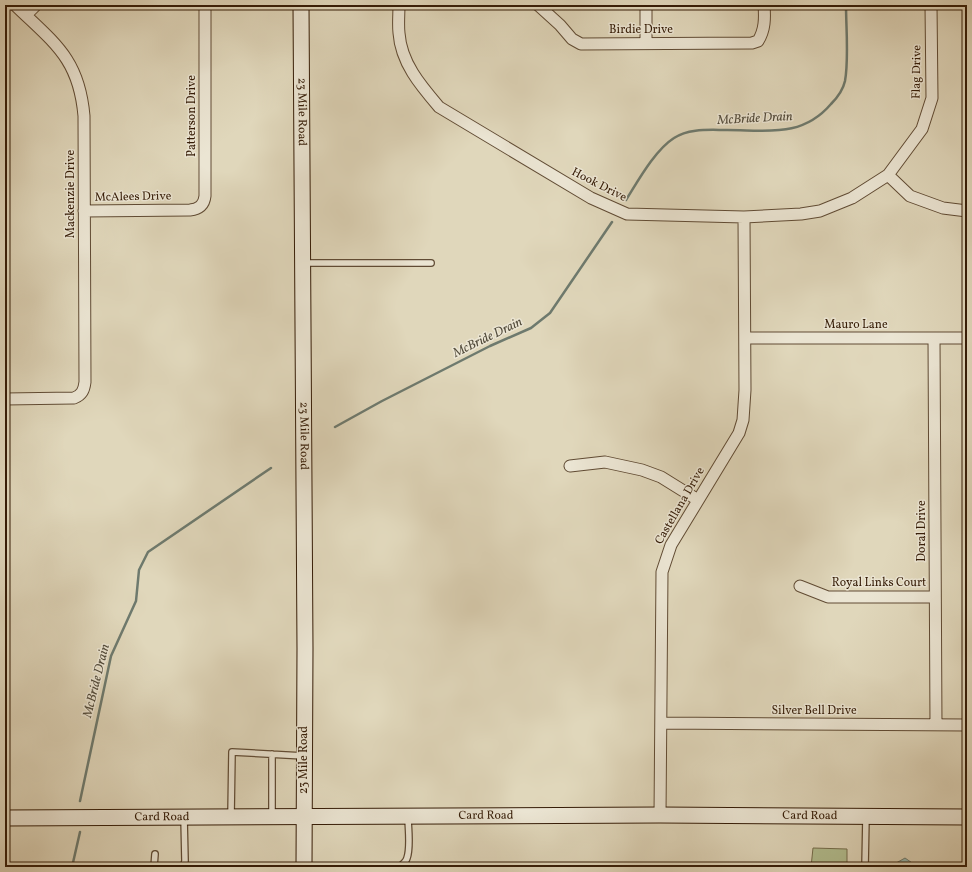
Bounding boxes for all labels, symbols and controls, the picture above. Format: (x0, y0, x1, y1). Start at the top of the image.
street label: Birdie Drive (609, 22, 673, 38)
street label: Flag Drive (909, 44, 925, 99)
street label: Patterson Drive (184, 75, 200, 157)
street label: 23 Mile Road (293, 78, 310, 146)
water label: McBride Drain (716, 108, 793, 130)
street label: Mackenzie Drive (63, 149, 79, 238)
street label: Hook Drive (569, 164, 630, 206)
street label: McAlees Drive (95, 188, 172, 206)
water label: McBride Drain (449, 313, 526, 363)
street label: Mauro Lane (824, 317, 888, 333)
street label: 23 Mile Road (295, 402, 312, 470)
street label: Castellana Drive (651, 464, 709, 548)
street label: Doral Drive (914, 500, 930, 562)
street label: Royal Links Court (832, 575, 926, 591)
water label: McBride Drain (79, 642, 115, 721)
street label: Silver Bell Drive (771, 703, 857, 719)
street label: 23 Mile Road (296, 726, 312, 794)
street label: Card Road (458, 808, 514, 824)
street label: Card Road (782, 808, 838, 824)
street label: Card Road (134, 809, 190, 825)

